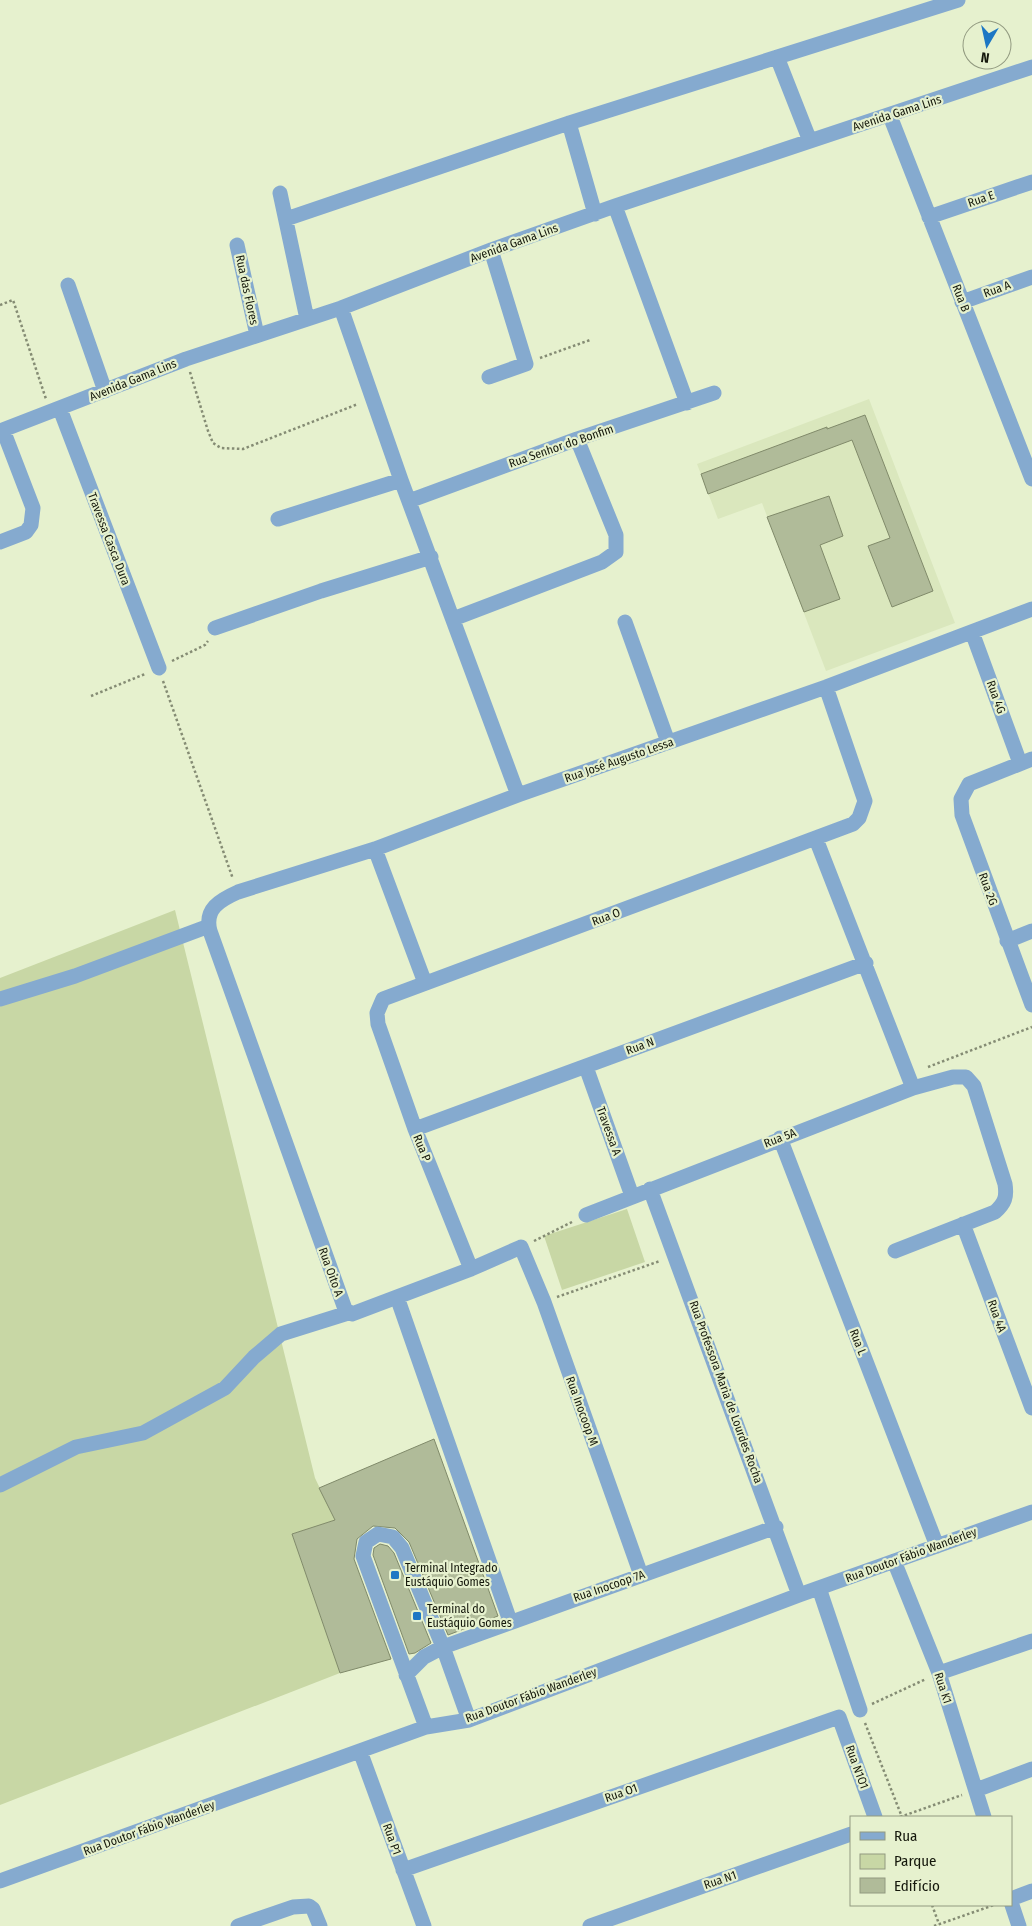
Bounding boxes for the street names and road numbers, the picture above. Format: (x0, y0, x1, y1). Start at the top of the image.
street label: Avenida Gama Lins (851, 92, 943, 134)
street label: Rua E (966, 188, 996, 210)
street label: Avenida Gama Lins (468, 221, 560, 265)
street label: Rua das Flores (233, 254, 261, 326)
street label: Rua A (982, 277, 1013, 300)
street label: Rua B (949, 282, 973, 314)
street label: Avenida Gama Lins (87, 356, 179, 404)
street label: Rua Senhor do Bonfim (507, 422, 615, 470)
street label: Travessa Casca Dura (85, 491, 133, 587)
street label: Rua 4G (984, 679, 1008, 716)
street label: Rua José Augusto Lessa (563, 735, 675, 785)
street label: Rua 2G (976, 871, 1000, 907)
street label: Rua O (590, 905, 622, 929)
street label: Rua N (624, 1034, 656, 1058)
street label: Travessa A (594, 1105, 625, 1158)
street label: Rua 5A (762, 1125, 799, 1151)
street label: Rua P (410, 1132, 434, 1164)
street label: Rua Oito A (316, 1246, 347, 1299)
street label: Rua 4A (985, 1298, 1010, 1335)
street label: Rua Professora Maria de Lourdes Rocha (686, 1299, 766, 1485)
street label: Rua L (847, 1327, 870, 1358)
street label: Rua Inocoop M (563, 1375, 601, 1447)
street label: Rua Doutor Fábio Wanderley (843, 1524, 979, 1585)
street label: Rua Inocoop 7A (571, 1567, 647, 1605)
street label: Rua Doutor Fábio Wanderley (463, 1664, 599, 1725)
street label: Rua K1 (931, 1671, 955, 1705)
street label: Rua N1O1 (843, 1743, 871, 1791)
street label: Rua O1 (603, 1781, 639, 1805)
street label: Rua Doutor Fábio Wanderley (81, 1797, 217, 1858)
street label: Rua P1 (380, 1821, 404, 1857)
street label: Rua N1 (702, 1868, 738, 1892)

